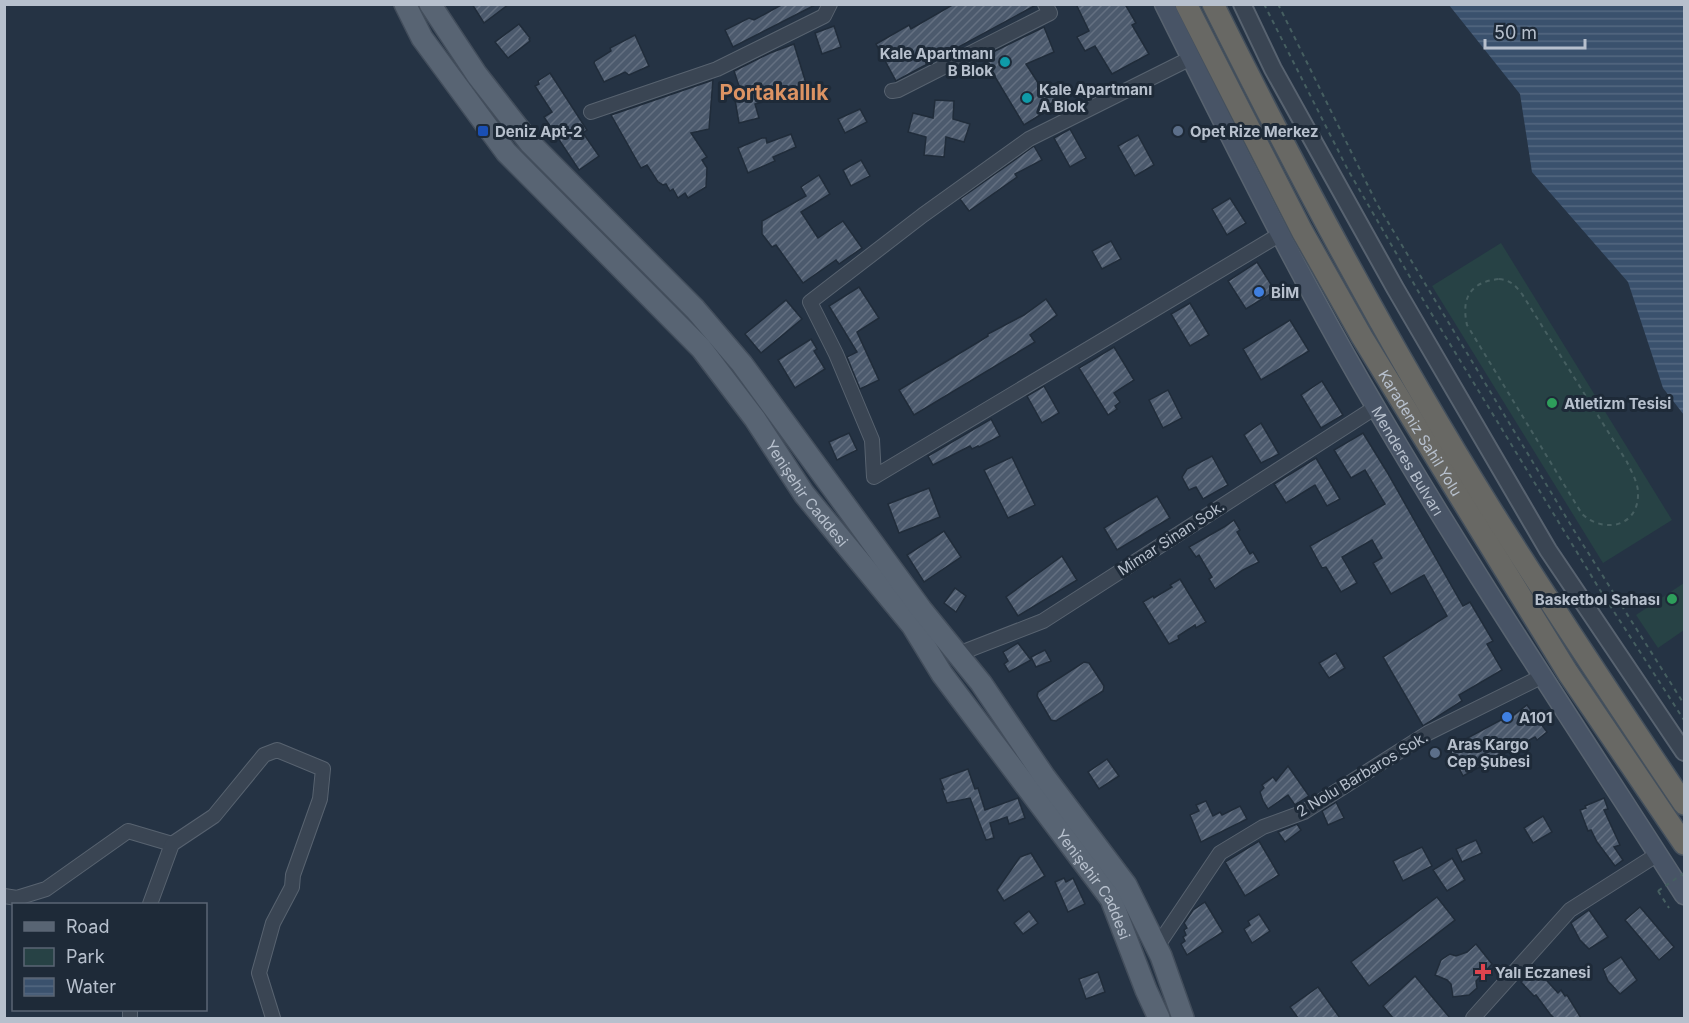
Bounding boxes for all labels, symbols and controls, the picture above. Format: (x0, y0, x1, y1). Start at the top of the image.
scale bar (1485, 12, 1586, 50)
text: 50 m (1494, 22, 1537, 43)
place label: Kale Apartmanı B Blok (880, 44, 993, 80)
marker: Kale Apartmanı B Blok (998, 55, 1012, 69)
district label: Portakallık (720, 80, 829, 105)
place label: Kale Apartmanı A Blok (1039, 80, 1152, 116)
marker: Kale Apartmanı A Blok (1020, 91, 1034, 105)
place label: Deniz Apt-2 (495, 122, 582, 141)
place label: Opet Rize Merkez (1190, 122, 1319, 141)
marker: Deniz Apt-2 (476, 124, 490, 138)
marker: Opet Rize Merkez (1171, 124, 1185, 138)
place label: BİM (1271, 283, 1299, 302)
marker: BİM (1252, 285, 1266, 299)
street label: Karadeniz Sahil Yolu (1375, 366, 1467, 499)
place label: Atletizm Tesisi (1564, 394, 1671, 413)
marker: Atletizm Tesisi (1545, 396, 1559, 410)
street label: Menderes Bulvarı (1368, 403, 1448, 519)
street label: Yenişehir Caddesi (762, 436, 853, 550)
street label: Mimar Sinan Sok. (1114, 496, 1228, 580)
place label: Basketbol Sahası (1535, 590, 1660, 609)
marker: Basketbol Sahası (1665, 592, 1679, 606)
place label: A101 (1519, 708, 1553, 727)
marker: A101 (1500, 710, 1514, 724)
street label: 2 Nolu Barbaros Sok. (1293, 727, 1431, 821)
place label: Aras Kargo Cep Şubesi (1447, 735, 1530, 771)
marker: Aras Kargo Cep Şubesi (1428, 746, 1442, 760)
street label: Yenişehir Caddesi (1052, 825, 1135, 942)
legend (12, 903, 207, 1011)
text: Road (66, 916, 109, 937)
text: Park (66, 946, 105, 967)
place label: Yalı Eczanesi (1495, 963, 1591, 982)
marker: Yalı Eczanesi (1476, 965, 1490, 979)
text: Water (66, 976, 116, 997)

